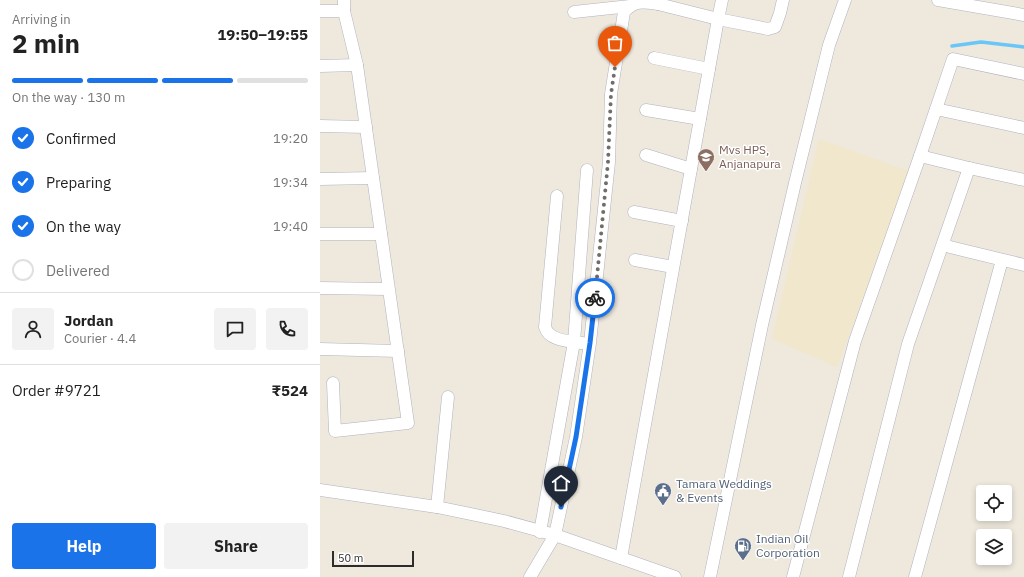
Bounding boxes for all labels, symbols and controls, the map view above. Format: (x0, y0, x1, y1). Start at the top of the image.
text: Arriving in (12, 11, 71, 28)
text: 19:50–19:55 (217, 25, 308, 44)
text: 2 min (12, 26, 80, 60)
pin (598, 26, 632, 67)
icon: bag (604, 32, 626, 54)
text: On the way · 130 m (12, 89, 125, 106)
icon: check (12, 127, 34, 149)
text: Confirmed (46, 129, 116, 148)
text: 19:20 (273, 130, 308, 147)
place label: Mvs HPS, Anjanapura (719, 142, 781, 171)
school or university icon: Mvs HPS, Anjanapura (696, 147, 716, 172)
icon: check (12, 171, 34, 193)
text: Preparing (46, 173, 111, 192)
text: 19:34 (273, 174, 308, 191)
icon: check (12, 215, 34, 237)
text: On the way (46, 217, 121, 236)
text: 19:40 (273, 218, 308, 235)
text: Delivered (46, 261, 110, 280)
courier (575, 278, 615, 318)
icon: bike (584, 287, 606, 309)
button: person (12, 308, 54, 350)
button: chat (214, 308, 256, 350)
button: phone (266, 308, 308, 350)
text: Jordan (64, 311, 113, 330)
text: Courier · 4.4 (64, 330, 136, 347)
text: Order #9721 (12, 381, 101, 400)
text: ₹524 (272, 381, 308, 400)
pin (544, 466, 578, 507)
icon: home (550, 472, 572, 494)
place label: Tamara Weddings & Events (676, 476, 772, 505)
public building icon: Tamara Weddings & Events (653, 481, 673, 506)
map controls (976, 485, 1012, 565)
button: locate (976, 485, 1012, 521)
button: Help (12, 523, 156, 569)
button: Share (164, 523, 308, 569)
button: layers (976, 529, 1012, 565)
place label: Indian Oil Corporation (756, 531, 820, 560)
fuel station icon: Indian Oil Corporation (733, 536, 753, 561)
scale bar (332, 549, 414, 568)
text: 50 m (338, 551, 363, 565)

